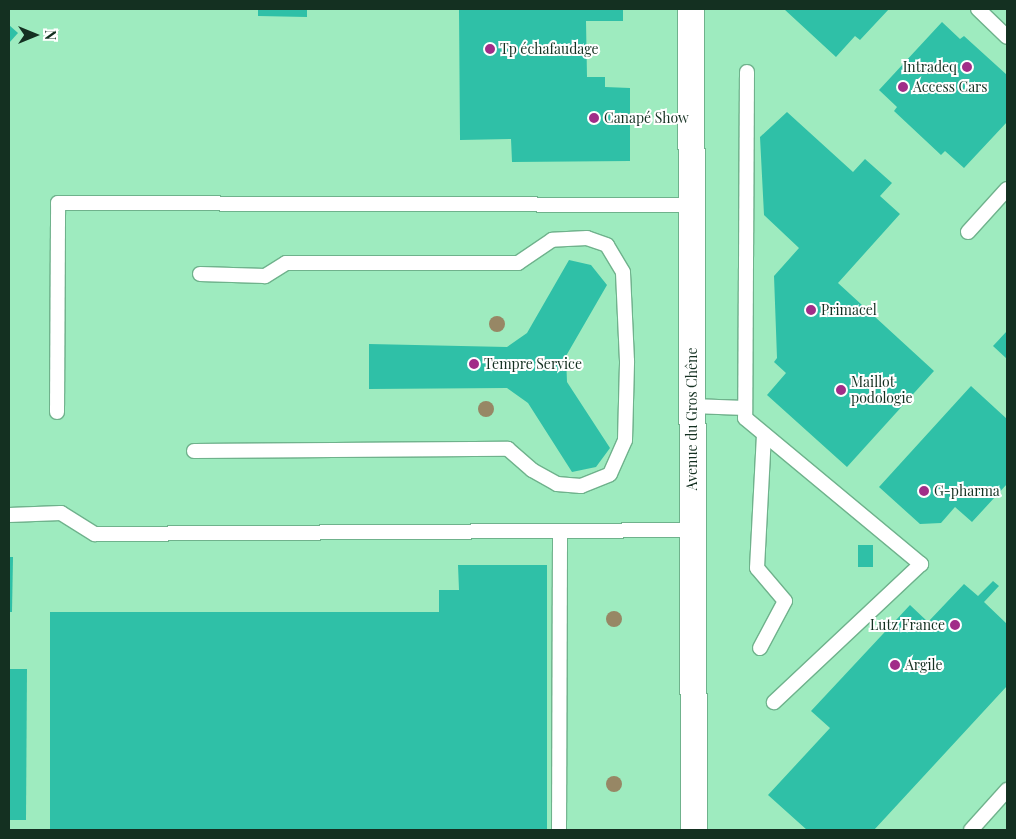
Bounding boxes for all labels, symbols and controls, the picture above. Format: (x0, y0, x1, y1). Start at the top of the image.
north arrow (10, 10, 60, 60)
text: N (41, 30, 60, 40)
place label: Tp échafaudage (500, 41, 599, 57)
marker: Tp échafaudage (484, 43, 496, 55)
place label: Intradeq (903, 59, 957, 75)
marker: Intradeq (961, 61, 973, 73)
place label: Access Cars (913, 79, 988, 95)
marker: Access Cars (897, 81, 909, 93)
place label: Canapé Show (604, 110, 689, 126)
marker: Canapé Show (588, 112, 600, 124)
place label: Primacel (821, 302, 877, 318)
marker: Primacel (805, 304, 817, 316)
street label: Avenue du Gros Chêne (684, 347, 700, 491)
place label: Tempre Service (484, 356, 582, 372)
marker: Tempre Service (468, 358, 480, 370)
place label: Maillot podologie (851, 374, 913, 407)
marker: Maillot podologie (835, 384, 847, 396)
place label: G-pharma (934, 483, 1000, 499)
marker: G-pharma (918, 485, 930, 497)
place label: Lutz France (870, 617, 945, 633)
marker: Lutz France (949, 619, 961, 631)
place label: Argile (905, 657, 942, 673)
marker: Argile (889, 659, 901, 671)

